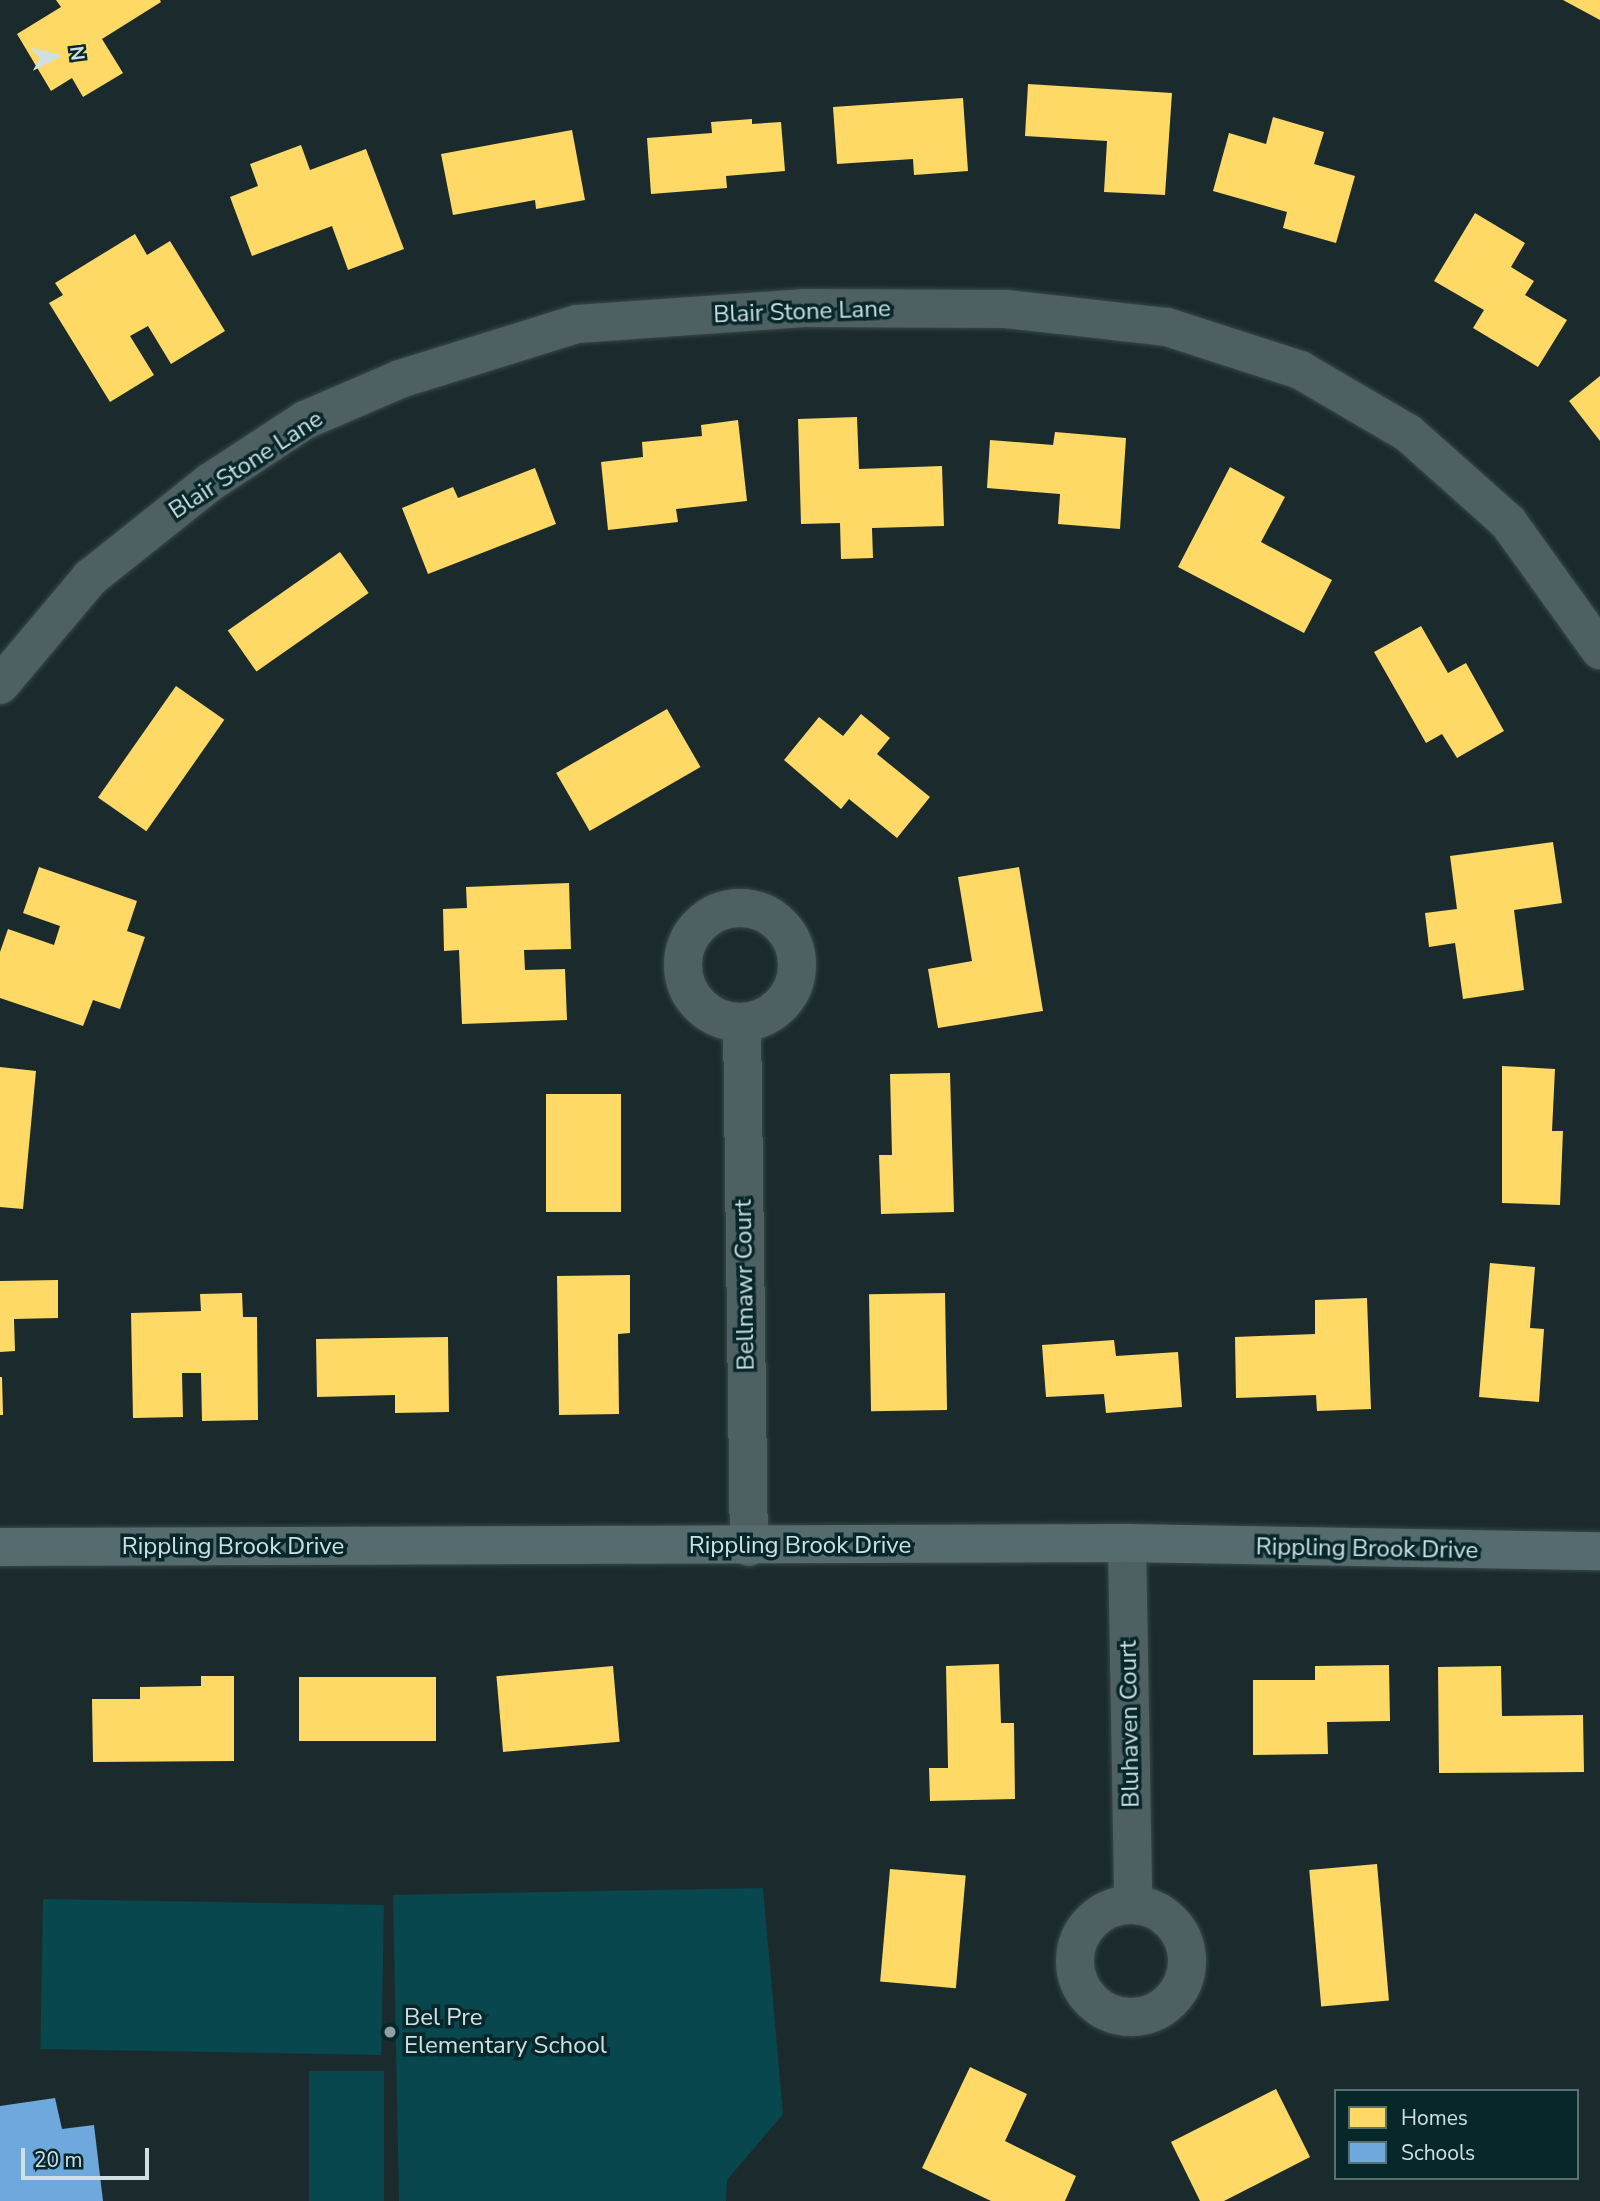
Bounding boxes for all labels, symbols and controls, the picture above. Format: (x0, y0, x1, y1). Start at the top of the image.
north arrow (21, 21, 91, 91)
text: N (63, 45, 91, 62)
street label: Blair Stone Lane (713, 295, 891, 329)
street label: Blair Stone Lane (164, 405, 328, 525)
street label: Bellmawr Court (729, 1199, 761, 1371)
street label: Rippling Brook Drive (689, 1532, 911, 1560)
street label: Rippling Brook Drive (122, 1533, 344, 1561)
street label: Rippling Brook Drive (1255, 1533, 1479, 1565)
street label: Bluhaven Court (1114, 1640, 1146, 1808)
place label: Bel Pre Elementary School (404, 2004, 607, 2060)
marker: Bel Pre Elementary School (382, 2024, 398, 2040)
legend (1334, 2089, 1579, 2180)
text: Homes (1401, 2104, 1468, 2132)
scale bar (24, 2134, 152, 2178)
text: Schools (1401, 2139, 1475, 2167)
text: 20 m (34, 2146, 83, 2174)

